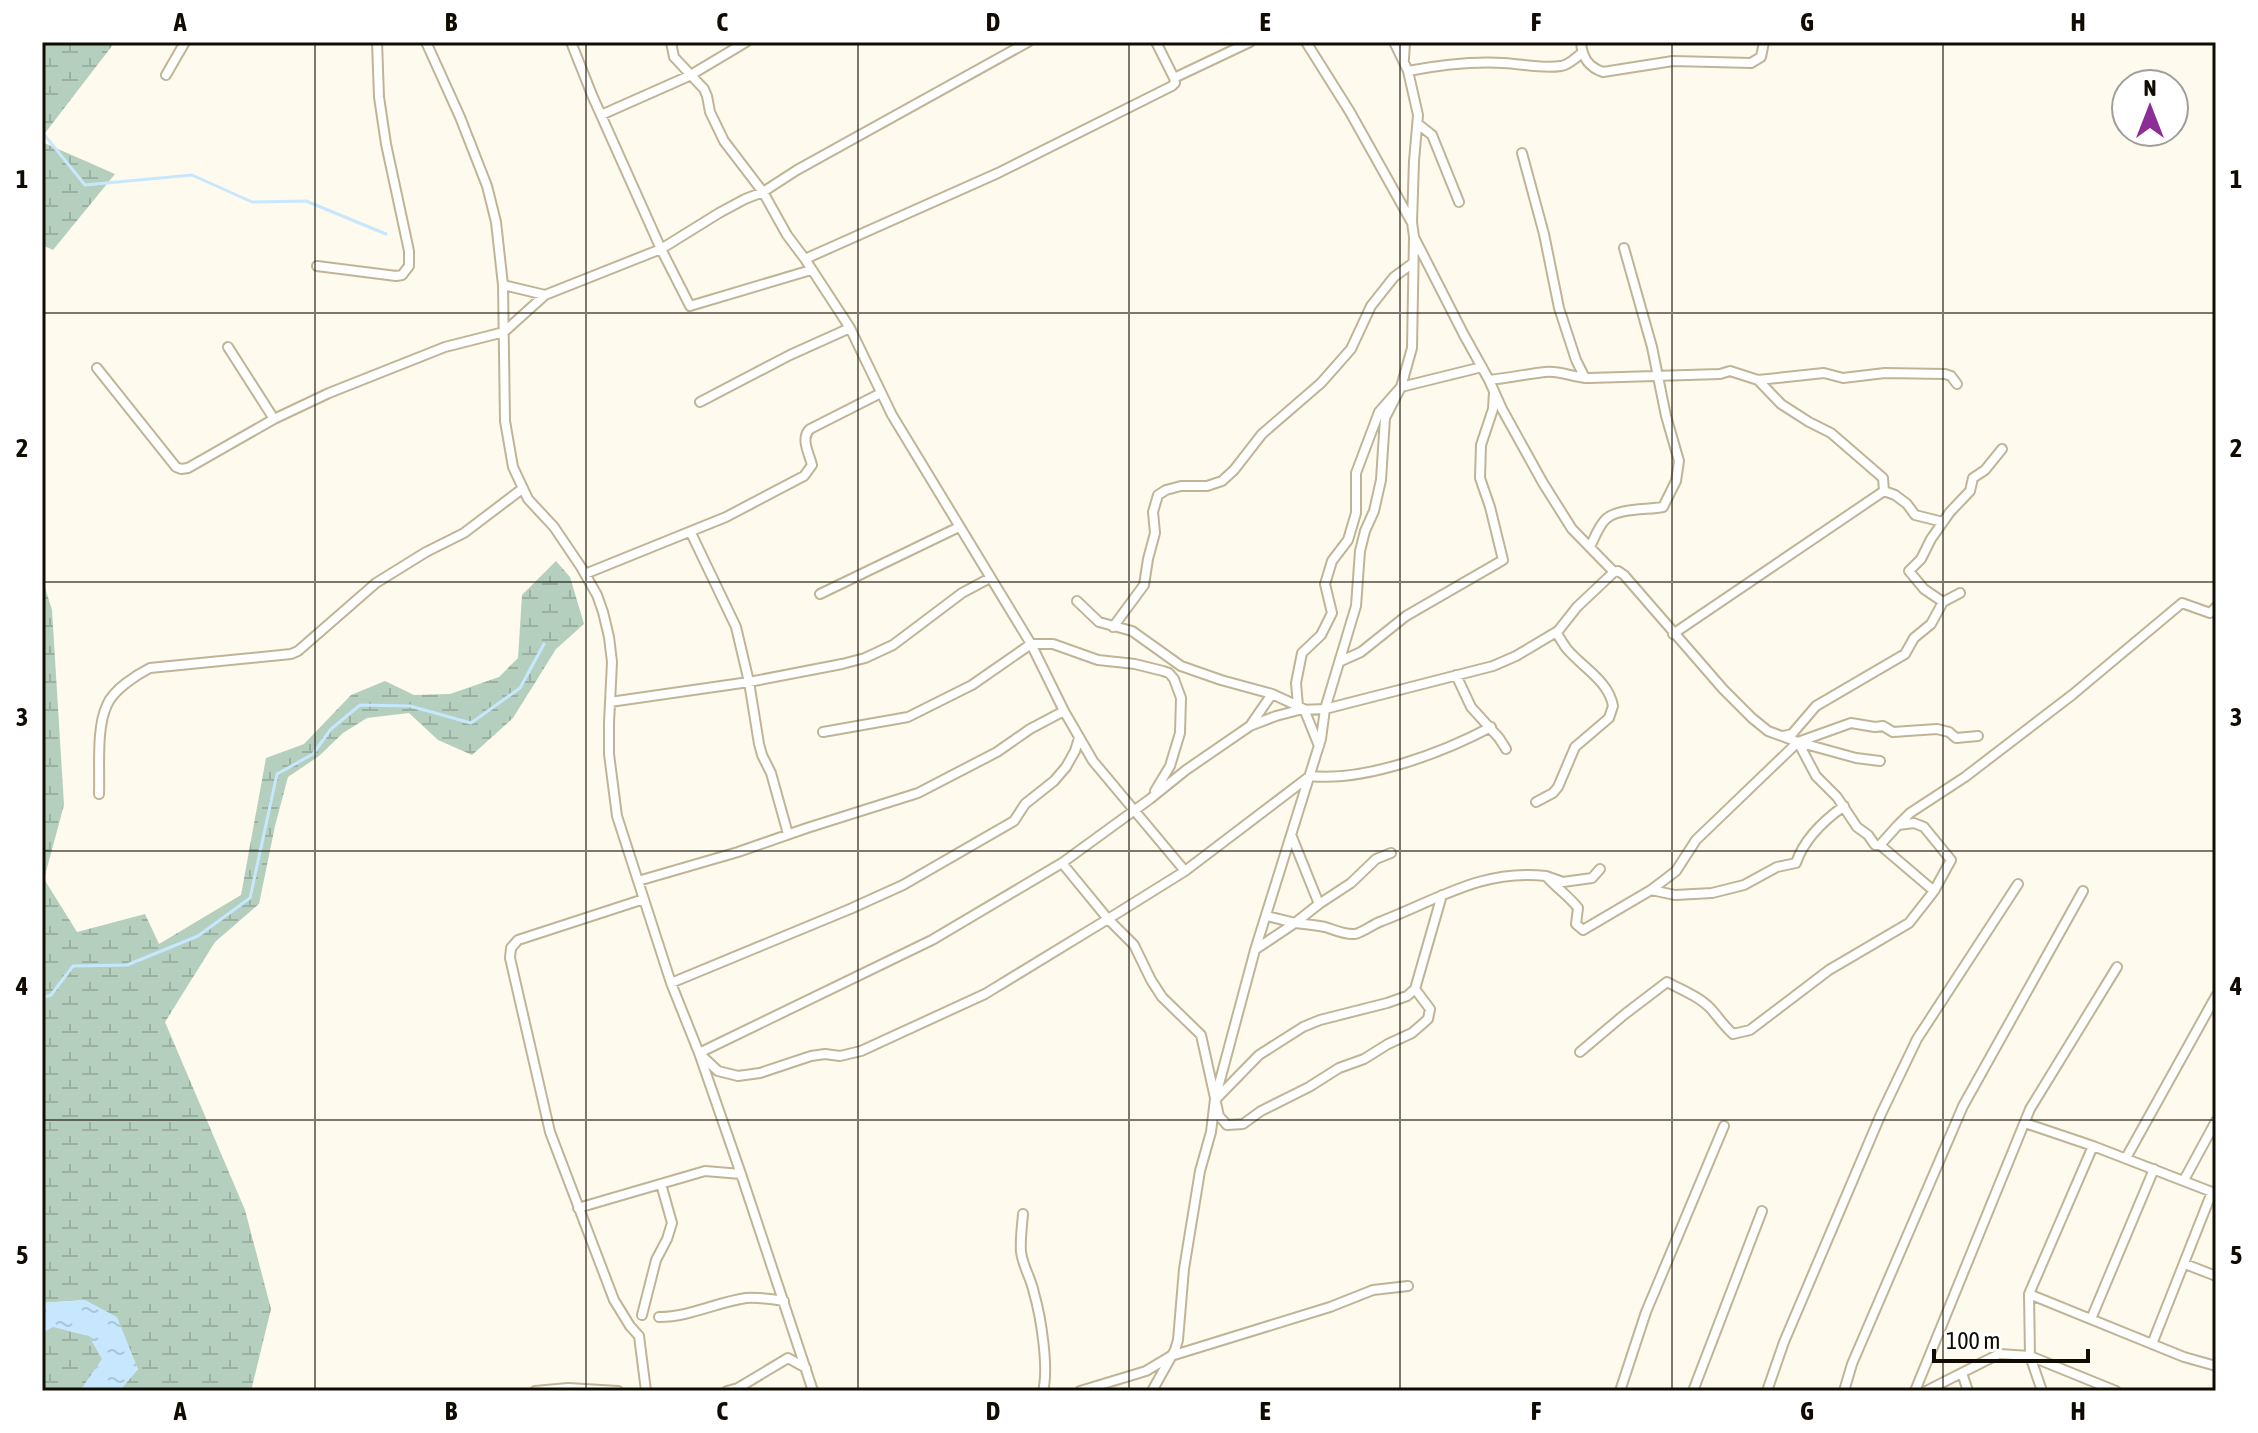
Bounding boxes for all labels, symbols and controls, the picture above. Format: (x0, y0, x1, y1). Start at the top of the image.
text: A (173, 7, 187, 37)
text: B (445, 7, 458, 37)
text: C (716, 7, 728, 37)
text: D (986, 7, 1000, 37)
text: E (1259, 7, 1271, 37)
text: F (1531, 7, 1542, 37)
text: G (1800, 7, 1814, 37)
text: H (2070, 7, 2086, 37)
north arrow (2110, 68, 2190, 148)
text: N (2144, 75, 2156, 101)
text: 1 (16, 164, 28, 194)
text: 1 (2230, 164, 2242, 194)
text: 2 (16, 433, 28, 463)
text: 2 (2230, 433, 2242, 463)
text: 3 (16, 702, 28, 732)
text: 3 (2230, 702, 2242, 732)
text: 4 (15, 971, 28, 1001)
text: 4 (2229, 971, 2242, 1001)
text: 5 (16, 1240, 28, 1270)
text: 5 (2230, 1240, 2242, 1270)
scale bar (1934, 1313, 2088, 1363)
text: 100 m (1946, 1327, 2000, 1354)
text: A (173, 1396, 187, 1426)
text: B (445, 1396, 458, 1426)
text: C (716, 1396, 728, 1426)
text: D (986, 1396, 1000, 1426)
text: E (1259, 1396, 1271, 1426)
text: F (1531, 1396, 1542, 1426)
text: G (1800, 1396, 1814, 1426)
text: H (2070, 1396, 2086, 1426)

